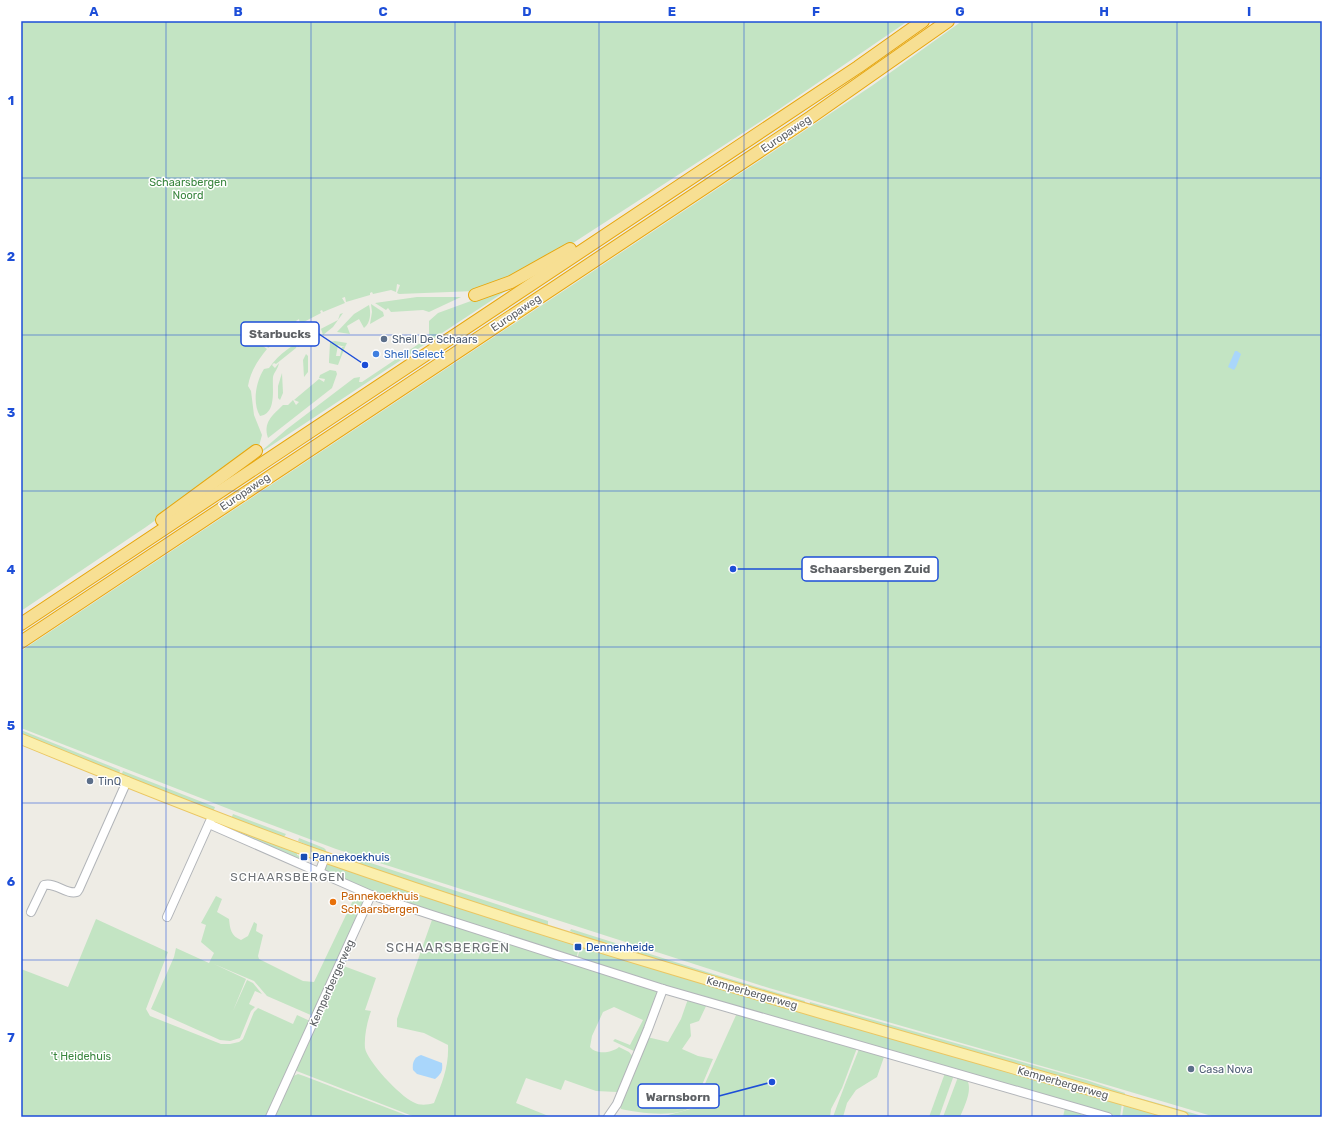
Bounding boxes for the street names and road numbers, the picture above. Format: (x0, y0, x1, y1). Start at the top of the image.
street label: Europaweg (758, 112, 814, 156)
street label: Europaweg (488, 291, 544, 335)
street label: Europaweg (217, 470, 273, 514)
street label: Kemperbergerweg (307, 937, 357, 1029)
street label: Kemperbergerweg (705, 974, 799, 1012)
street label: Kemperbergerweg (1016, 1064, 1110, 1102)

